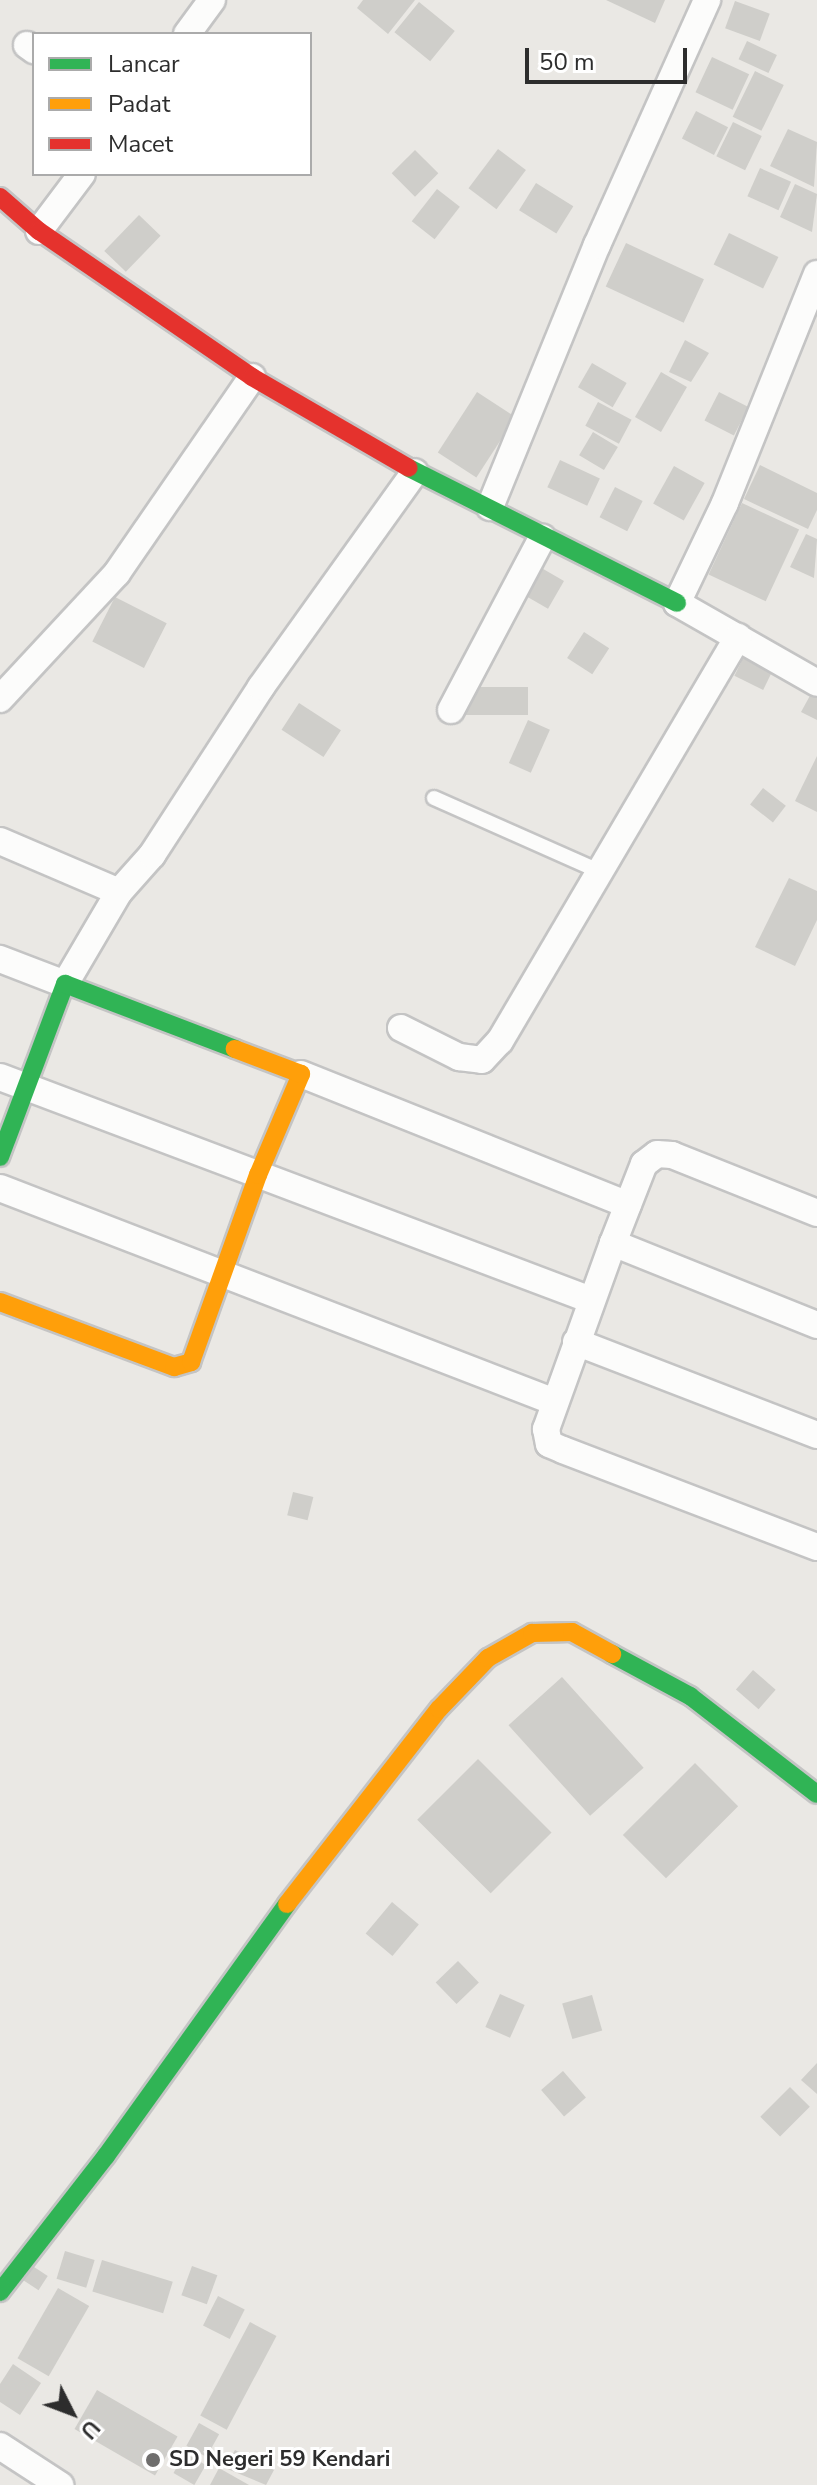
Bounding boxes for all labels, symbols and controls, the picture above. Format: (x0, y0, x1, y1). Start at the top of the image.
legend (32, 32, 312, 176)
scale bar (529, 32, 691, 82)
text: 50 m (539, 46, 595, 78)
text: Lancar (108, 48, 180, 80)
text: Padat (108, 88, 170, 120)
text: Macet (108, 128, 173, 160)
north arrow (32, 2373, 112, 2453)
text: U (73, 2413, 106, 2445)
place label: SD Negeri 59 Kendari (169, 2447, 390, 2473)
marker: SD Negeri 59 Kendari (144, 2451, 162, 2469)

